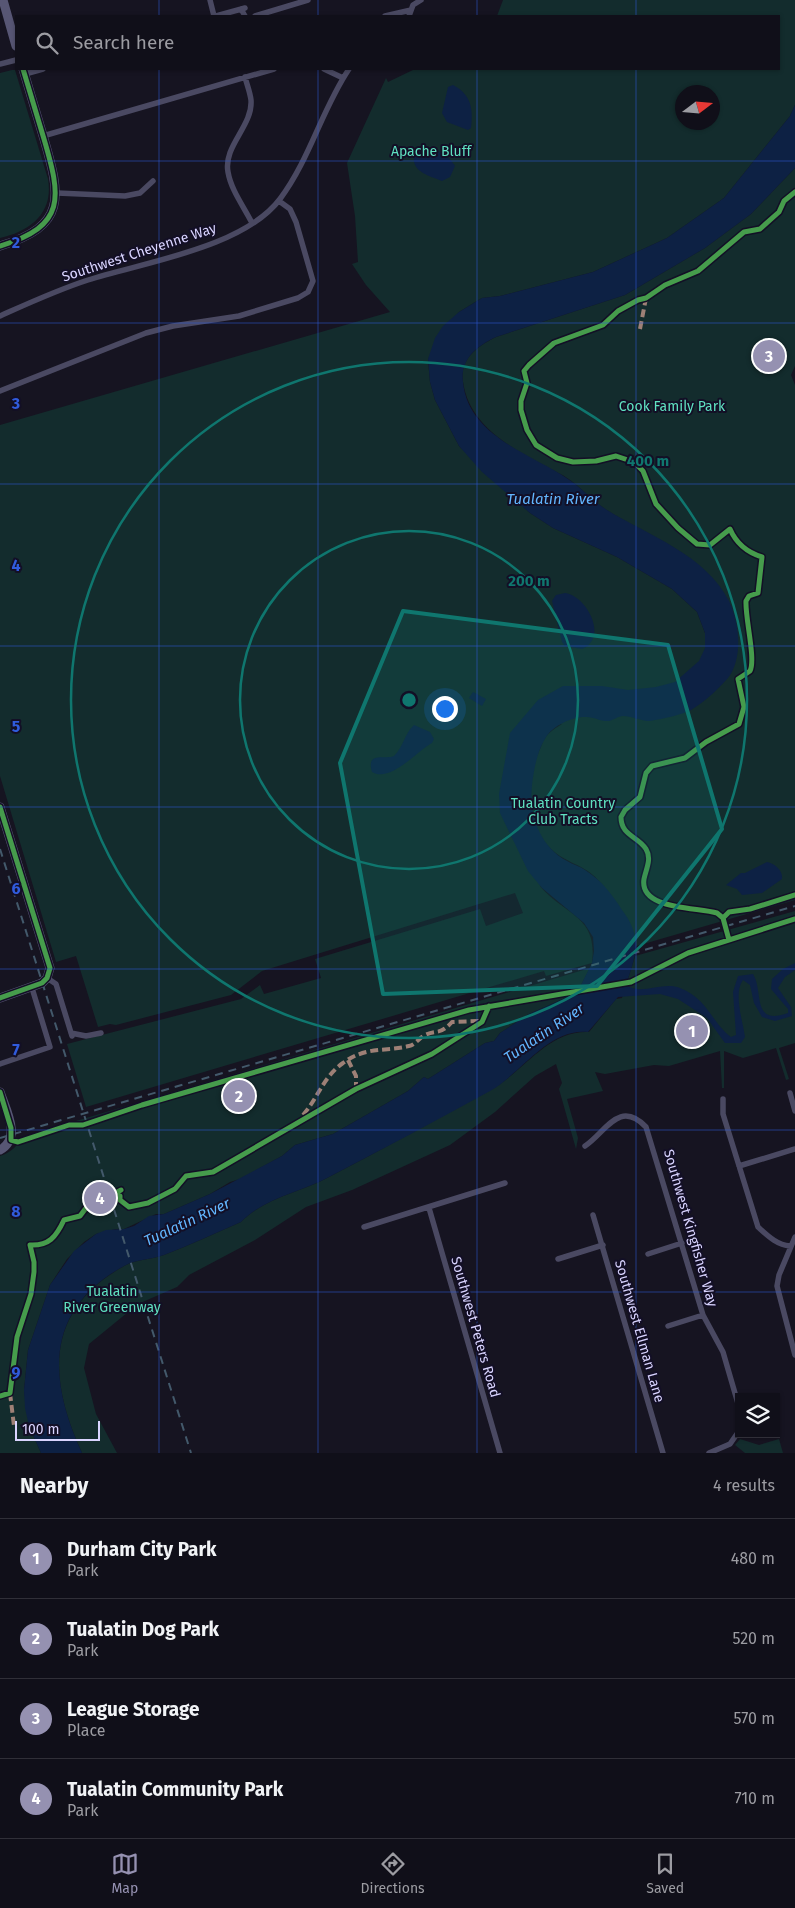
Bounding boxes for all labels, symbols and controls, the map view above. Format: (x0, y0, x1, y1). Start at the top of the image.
search box (15, 15, 780, 70)
icon: search (33, 29, 61, 57)
text: Search here (73, 31, 174, 54)
north arrow (675, 85, 720, 130)
park label: Apache Bluff (391, 143, 472, 160)
street label: Southwest Cheyenne Way (60, 219, 219, 285)
text: 2 (12, 233, 20, 252)
pin: 3 (753, 337, 785, 375)
text: 3 (11, 394, 20, 413)
park label: Cook Family Park (619, 398, 726, 415)
text: 400 m (627, 452, 669, 470)
water label: Tualatin River (507, 490, 601, 508)
text: 4 (11, 556, 21, 575)
text: 200 m (508, 572, 550, 590)
centre of rings (400, 691, 418, 709)
your location (432, 696, 458, 722)
text: 5 (12, 717, 21, 736)
park label: Tualatin Country Club Tracts (511, 795, 615, 828)
text: 6 (11, 879, 21, 898)
water label: Tualatin River (500, 999, 589, 1066)
pin: 1 (676, 1012, 708, 1050)
text: 7 (12, 1040, 20, 1059)
pin: 2 (223, 1077, 255, 1115)
street label: Southwest Kingfisher Way (660, 1148, 721, 1309)
pin: 4 (84, 1179, 116, 1217)
water label: Tualatin River (141, 1194, 234, 1250)
text: 8 (11, 1202, 21, 1221)
street label: Southwest Peters Road (447, 1255, 504, 1400)
street label: Southwest Ellman Lane (611, 1258, 668, 1404)
park label: Tualatin River Greenway (63, 1283, 161, 1316)
text: 9 (12, 1363, 21, 1382)
map controls (735, 1393, 780, 1438)
button: layers (735, 1393, 780, 1438)
scale bar (15, 1418, 100, 1441)
text: 100 m (22, 1421, 59, 1438)
text: Nearby (20, 1473, 88, 1499)
text: 4 results (713, 1476, 775, 1495)
text: Durham City Park (67, 1538, 217, 1561)
text: 1 (32, 1549, 40, 1568)
text: 480 m (731, 1549, 775, 1568)
text: Park (67, 1561, 99, 1580)
text: Tualatin Dog Park (67, 1618, 219, 1641)
text: 2 (32, 1629, 40, 1648)
text: 520 m (732, 1629, 775, 1648)
text: Park (67, 1641, 99, 1660)
text: League Storage (67, 1698, 200, 1721)
text: 3 (32, 1709, 40, 1728)
text: 570 m (734, 1709, 775, 1728)
text: Place (67, 1721, 106, 1740)
text: Tualatin Community Park (67, 1778, 283, 1801)
text: 4 (31, 1789, 41, 1808)
text: 710 m (734, 1789, 775, 1808)
text: Park (67, 1801, 99, 1820)
tab: Map (111, 1850, 139, 1897)
tab: Directions (360, 1850, 425, 1897)
tab: Saved (646, 1850, 684, 1897)

